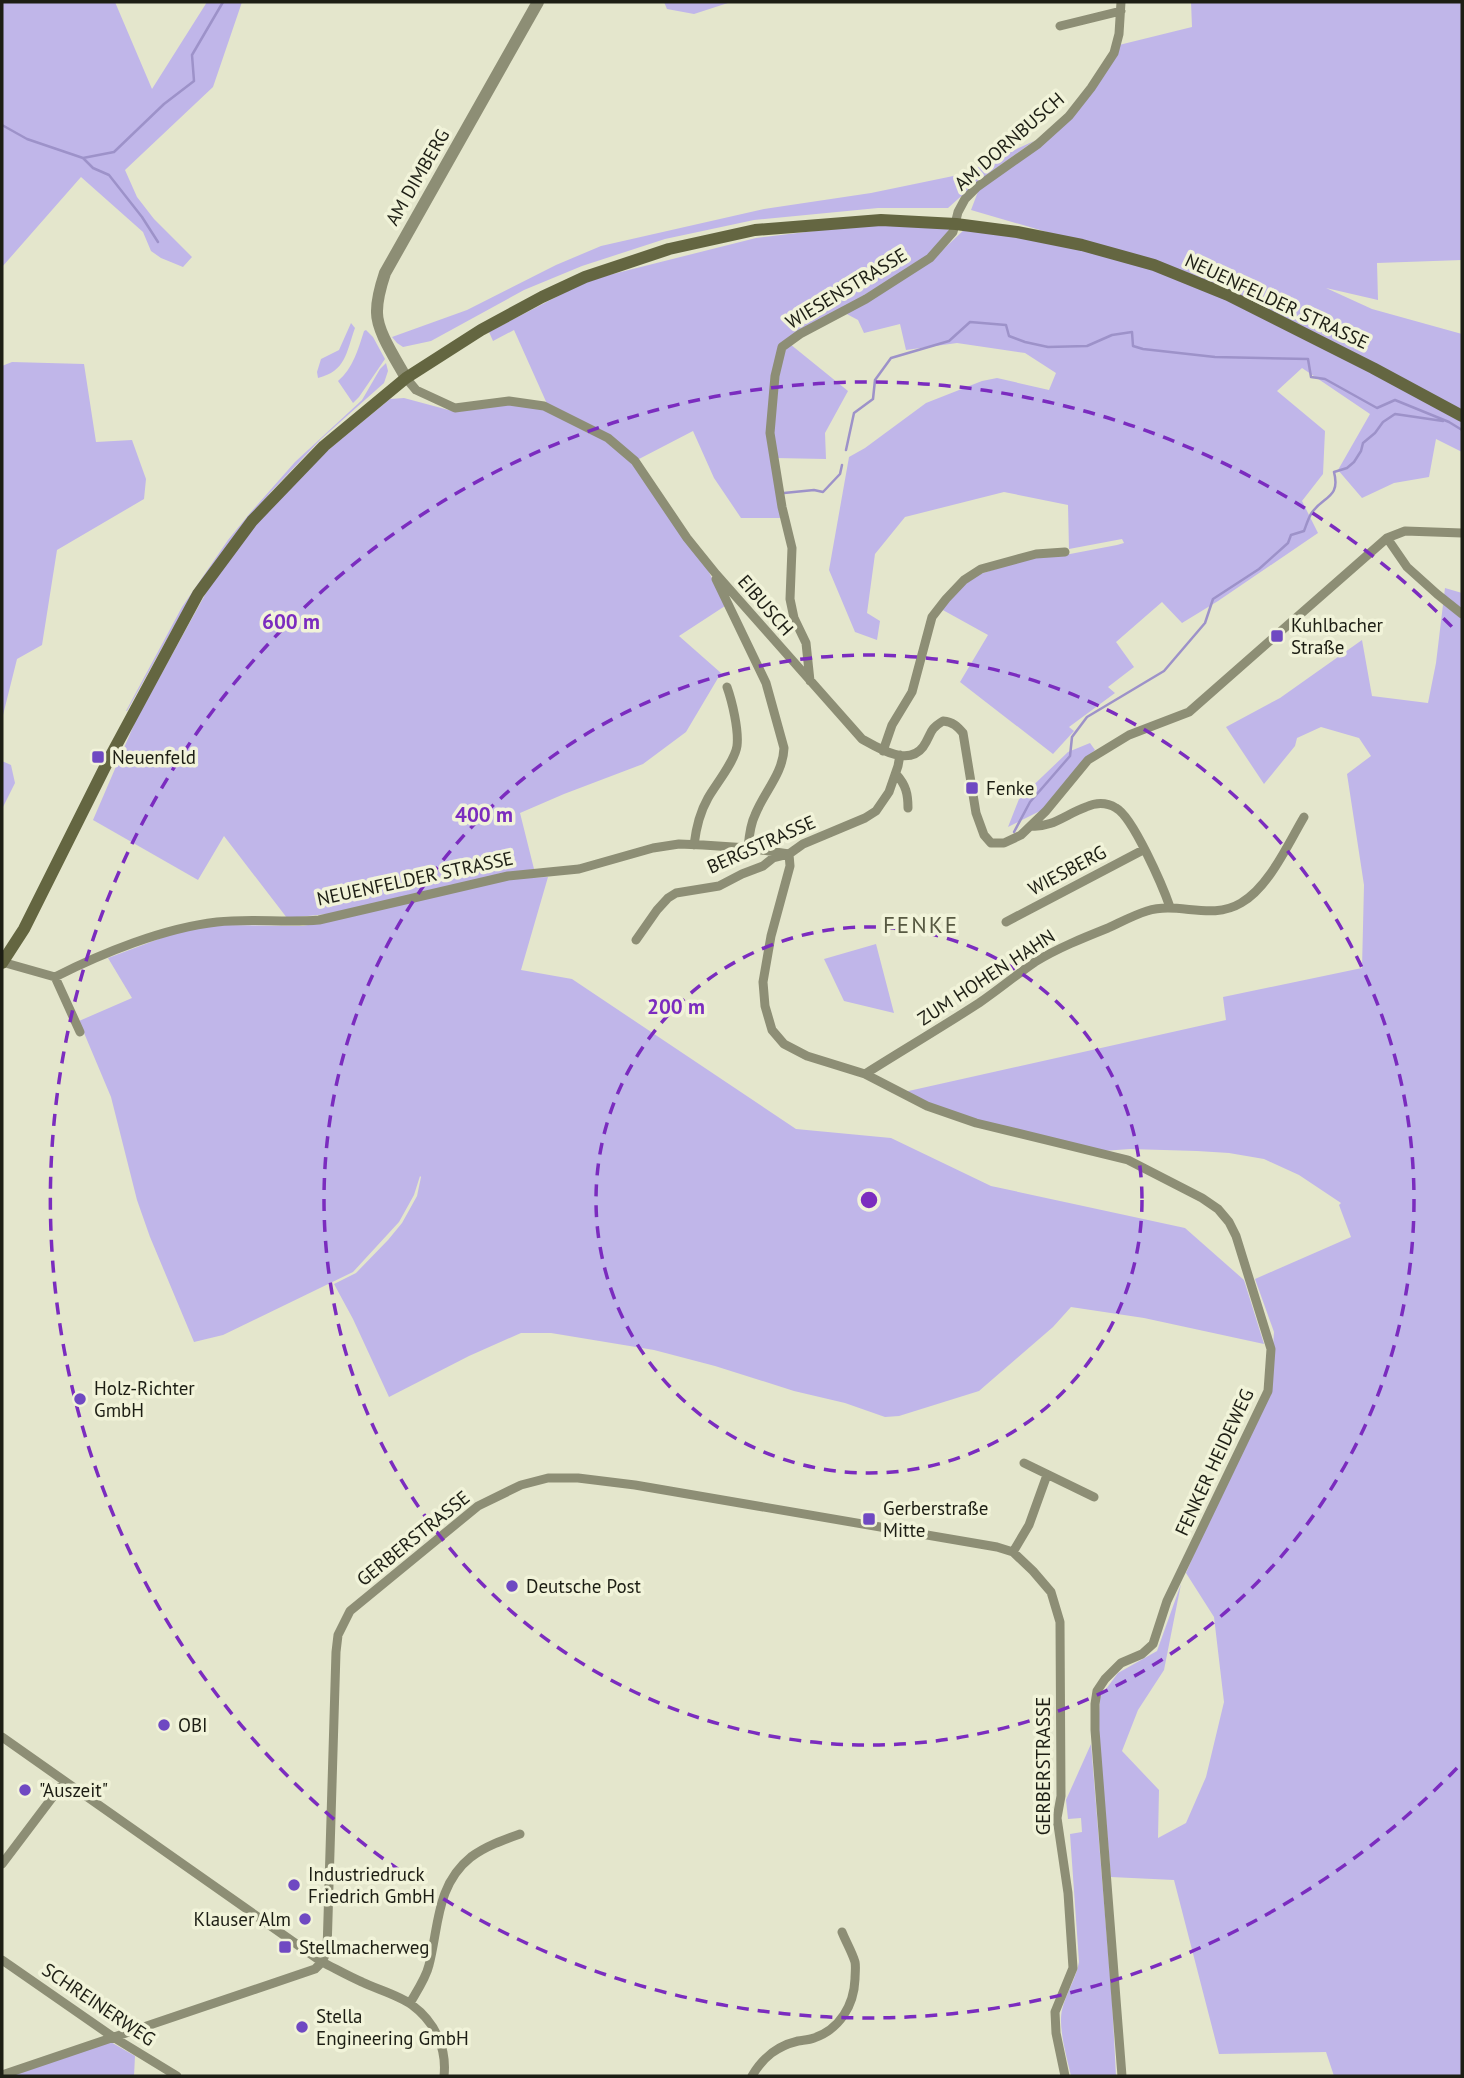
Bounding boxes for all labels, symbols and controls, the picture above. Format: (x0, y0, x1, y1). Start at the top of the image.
street label: AM DORNBUSCH (949, 87, 1069, 195)
street label: AM DIMBERG (380, 124, 454, 230)
street label: WIESENSTRASSE (781, 242, 911, 334)
street label: NEUENFELDER STRASSE (1181, 248, 1373, 354)
street label: EIBUSCH (733, 570, 799, 640)
text: 600 m (262, 608, 320, 635)
place label: Kuhlbacher Straße (1291, 613, 1384, 659)
marker: Kuhlbacher Straße (1269, 628, 1285, 644)
place label: Neuenfeld (112, 745, 196, 769)
marker: Neuenfeld (90, 749, 106, 765)
place label: Fenke (986, 776, 1034, 800)
marker: Fenke (964, 780, 980, 796)
text: 400 m (455, 801, 513, 828)
street label: BERGSTRASSE (703, 809, 819, 879)
street label: WIESBERG (1024, 839, 1110, 901)
street label: NEUENFELDER STRASSE (315, 845, 515, 911)
district label: FENKE (883, 910, 959, 939)
street label: ZUM HOHEN HAHN (913, 924, 1059, 1030)
text: 200 m (647, 993, 705, 1020)
centre of rings (857, 1188, 881, 1212)
place label: Holz-Richter GmbH (94, 1376, 195, 1422)
street label: FENKER HEIDEWEG (1169, 1385, 1259, 1539)
marker: Holz-Richter GmbH (72, 1391, 88, 1407)
street label: GERBERSTRASSE (352, 1485, 474, 1591)
place label: Gerberstraße Mitte (883, 1496, 988, 1542)
marker: Gerberstraße Mitte (861, 1511, 877, 1527)
place label: Deutsche Post (526, 1574, 642, 1598)
marker: Deutsche Post (504, 1578, 520, 1594)
street label: GERBERSTRASSE (1031, 1697, 1055, 1835)
place label: OBI (178, 1713, 208, 1737)
marker: OBI (156, 1717, 172, 1733)
place label: "Auszeit" (39, 1778, 108, 1802)
marker: "Auszeit" (17, 1782, 33, 1798)
place label: Industriedruck Friedrich GmbH (308, 1862, 435, 1908)
marker: Industriedruck Friedrich GmbH (286, 1877, 302, 1893)
place label: Klauser Alm (194, 1907, 291, 1931)
marker: Klauser Alm (297, 1911, 313, 1927)
place label: Stellmacherweg (299, 1935, 429, 1959)
marker: Stellmacherweg (277, 1939, 293, 1955)
street label: SCHREINERWEG (38, 1957, 160, 2051)
place label: Stella Engineering GmbH (316, 2004, 469, 2050)
marker: Stella Engineering GmbH (294, 2019, 310, 2035)

